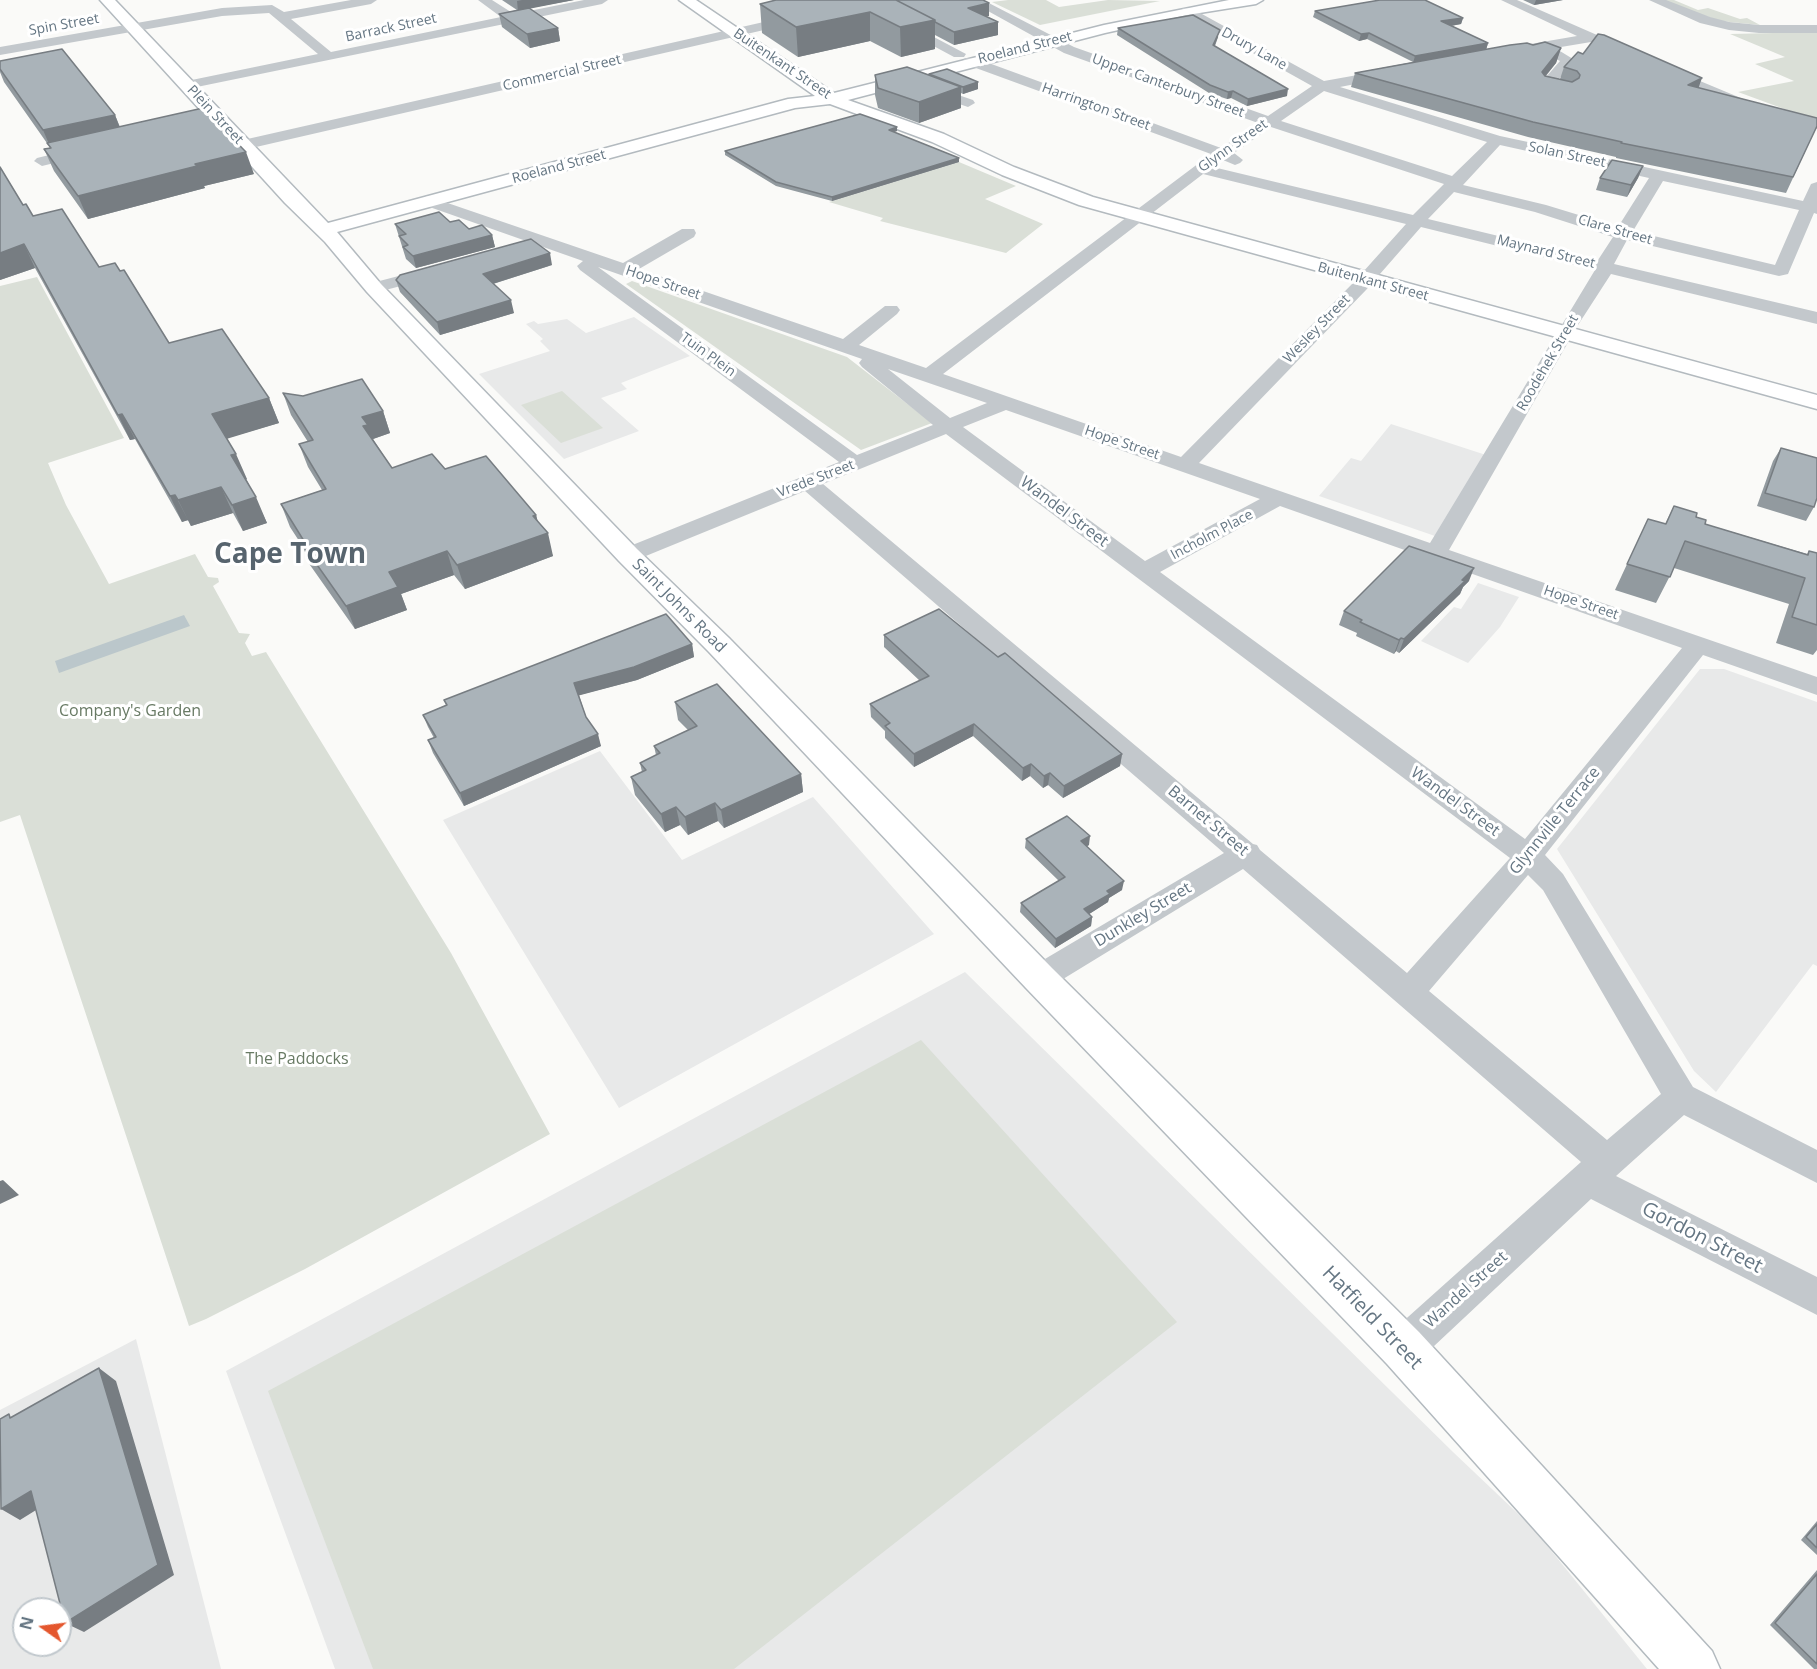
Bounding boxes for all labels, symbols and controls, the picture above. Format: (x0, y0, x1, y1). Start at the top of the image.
street label: Barrack Street (344, 10, 438, 46)
street label: Spin Street (28, 11, 100, 39)
street label: Drury Lane (1218, 24, 1290, 74)
street label: Buitenkant Street (730, 25, 834, 103)
street label: Roeland Street (976, 28, 1074, 68)
street label: Commercial Street (501, 51, 623, 95)
street label: Upper Canterbury Street (1090, 51, 1246, 121)
street label: Harrington Street (1040, 80, 1152, 134)
street label: Plein Street (183, 82, 247, 148)
street label: Glynn Street (1195, 116, 1271, 176)
street label: Solan Street (1527, 139, 1607, 171)
street label: Roeland Street (510, 146, 608, 188)
street label: Clare Street (1576, 211, 1654, 249)
street label: Maynard Street (1495, 232, 1597, 272)
street label: Buitenkant Street (1316, 259, 1430, 305)
street label: Hope Street (623, 262, 703, 304)
street label: Wesley Street (1280, 291, 1354, 367)
street label: Roodehek Street (1514, 312, 1582, 414)
street label: Tuin Plein (677, 329, 739, 381)
street label: Hope Street (1082, 422, 1162, 464)
street label: Vrede Street (775, 457, 857, 501)
street label: Wandel Street (1016, 473, 1112, 551)
street label: Incholm Place (1168, 506, 1256, 564)
district label: Cape Town (214, 538, 366, 572)
street label: Saint Johns Road (628, 555, 730, 657)
street label: Hope Street (1541, 582, 1621, 624)
park label: Company's Garden (59, 701, 201, 721)
street label: Wandel Street (1407, 763, 1503, 841)
street label: Glynnville Terrace (1506, 763, 1604, 879)
street label: Barnet Street (1164, 782, 1252, 860)
street label: Dunkley Street (1091, 879, 1195, 951)
park label: The Paddocks (245, 1049, 349, 1069)
street label: Gordon Street (1638, 1197, 1766, 1279)
street label: Wandel Street (1421, 1248, 1511, 1332)
street label: Hatfield Street (1317, 1261, 1427, 1375)
north arrow (12, 1597, 72, 1657)
text: N (14, 1614, 39, 1632)

